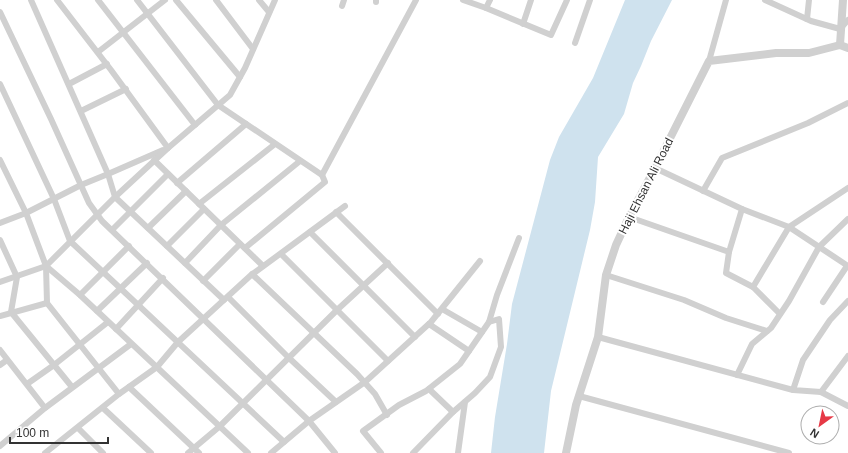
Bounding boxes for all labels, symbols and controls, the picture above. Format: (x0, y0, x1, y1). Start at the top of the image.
street label: Haji Ehsan Ali Road (616, 136, 676, 236)
north arrow (800, 405, 840, 445)
scale bar (10, 419, 108, 445)
text: 100 m (16, 426, 49, 440)
text: N (808, 426, 821, 441)

